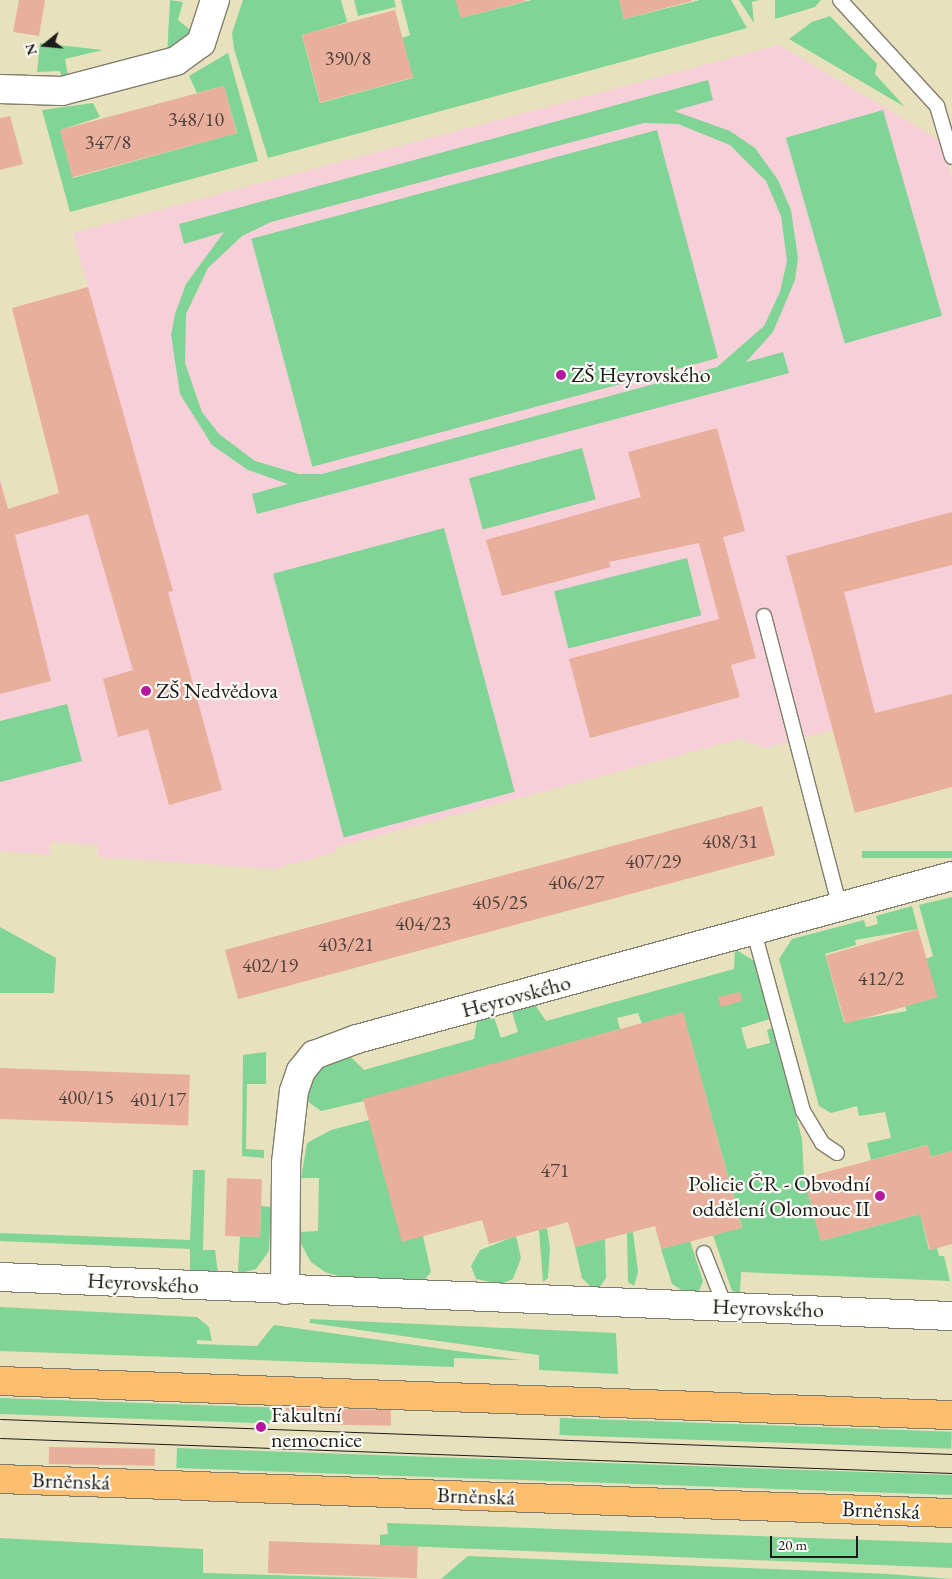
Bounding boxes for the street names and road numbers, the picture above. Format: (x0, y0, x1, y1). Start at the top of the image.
street label: Heyrovského (459, 969, 573, 1023)
street label: Heyrovského (86, 1267, 200, 1299)
street label: Heyrovského (712, 1293, 824, 1323)
street label: Brněnská (31, 1466, 111, 1496)
street label: Brněnská (436, 1481, 516, 1511)
street label: Brněnská (841, 1495, 921, 1525)

